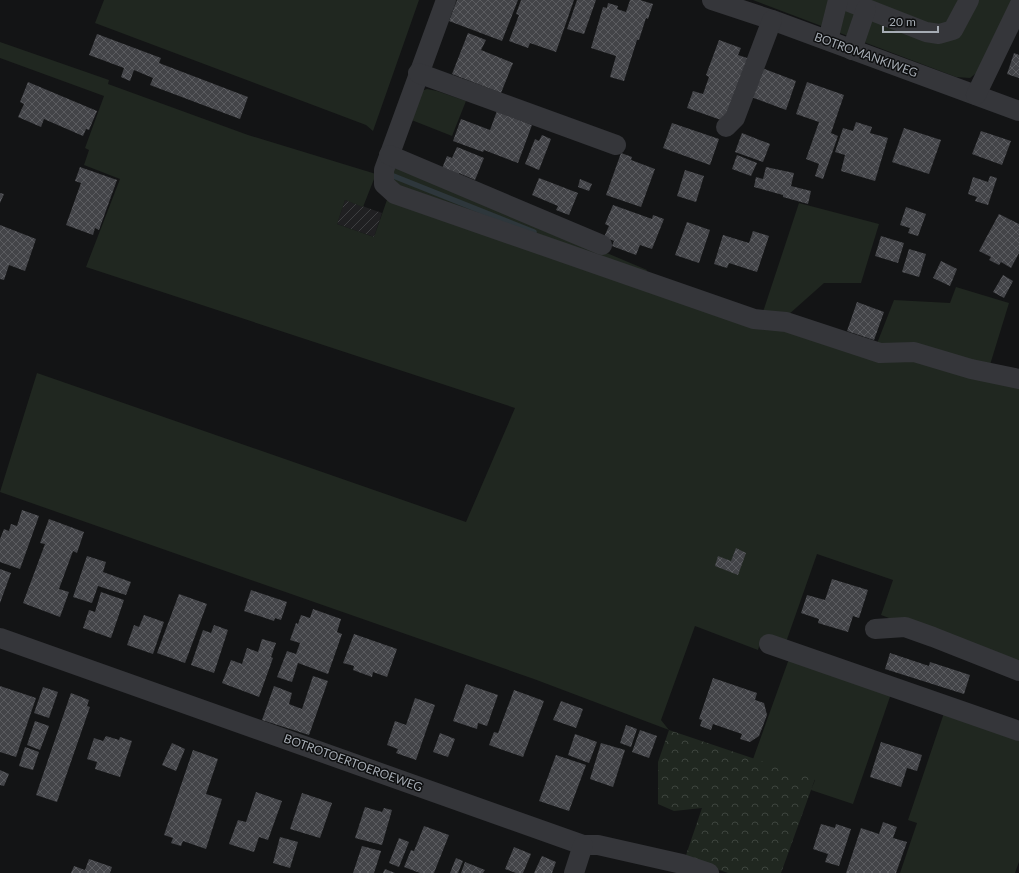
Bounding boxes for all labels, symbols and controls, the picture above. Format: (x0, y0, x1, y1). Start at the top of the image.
scale bar (883, 8, 938, 34)
text: 20 m (889, 14, 916, 29)
street label: BOTROMANKIWEG (812, 29, 920, 80)
street label: BOTROTOERTOEROEWEG (282, 730, 425, 795)

